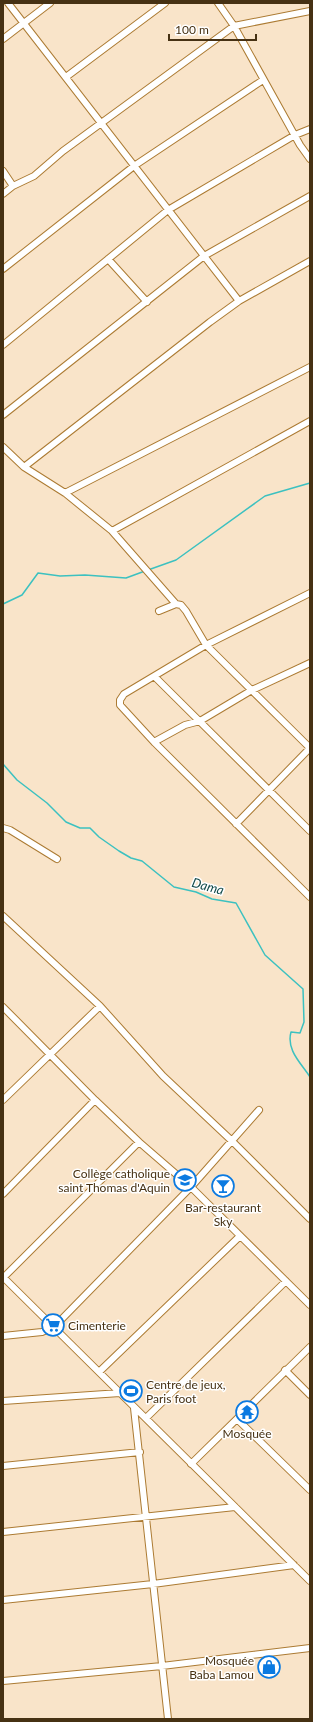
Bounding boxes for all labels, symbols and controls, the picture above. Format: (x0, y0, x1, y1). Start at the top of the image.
scale bar (169, 16, 256, 42)
text: 100 m (175, 22, 209, 37)
water label: Dama (190, 874, 226, 898)
place label: Collège catholique saint Thomas d'Aquin (58, 1166, 170, 1195)
school or university icon: Collège catholique saint Thomas d'Aquin (172, 1167, 198, 1193)
bar icon: Bar-restaurant Sky (210, 1173, 236, 1199)
place label: Bar-restaurant Sky (185, 1200, 262, 1229)
supermarket icon: Cimenterie (40, 1312, 66, 1338)
place label: Cimenterie (68, 1318, 126, 1333)
place label: Centre de jeux, Paris foot (146, 1377, 226, 1406)
sports icon: Centre de jeux, Paris foot (118, 1378, 144, 1404)
temple icon: Mosquée (234, 1399, 260, 1425)
place label: Mosquée (222, 1426, 272, 1441)
place label: Mosquée Baba Lamou (189, 1653, 254, 1682)
shop icon: Mosquée Baba Lamou (256, 1654, 282, 1680)

